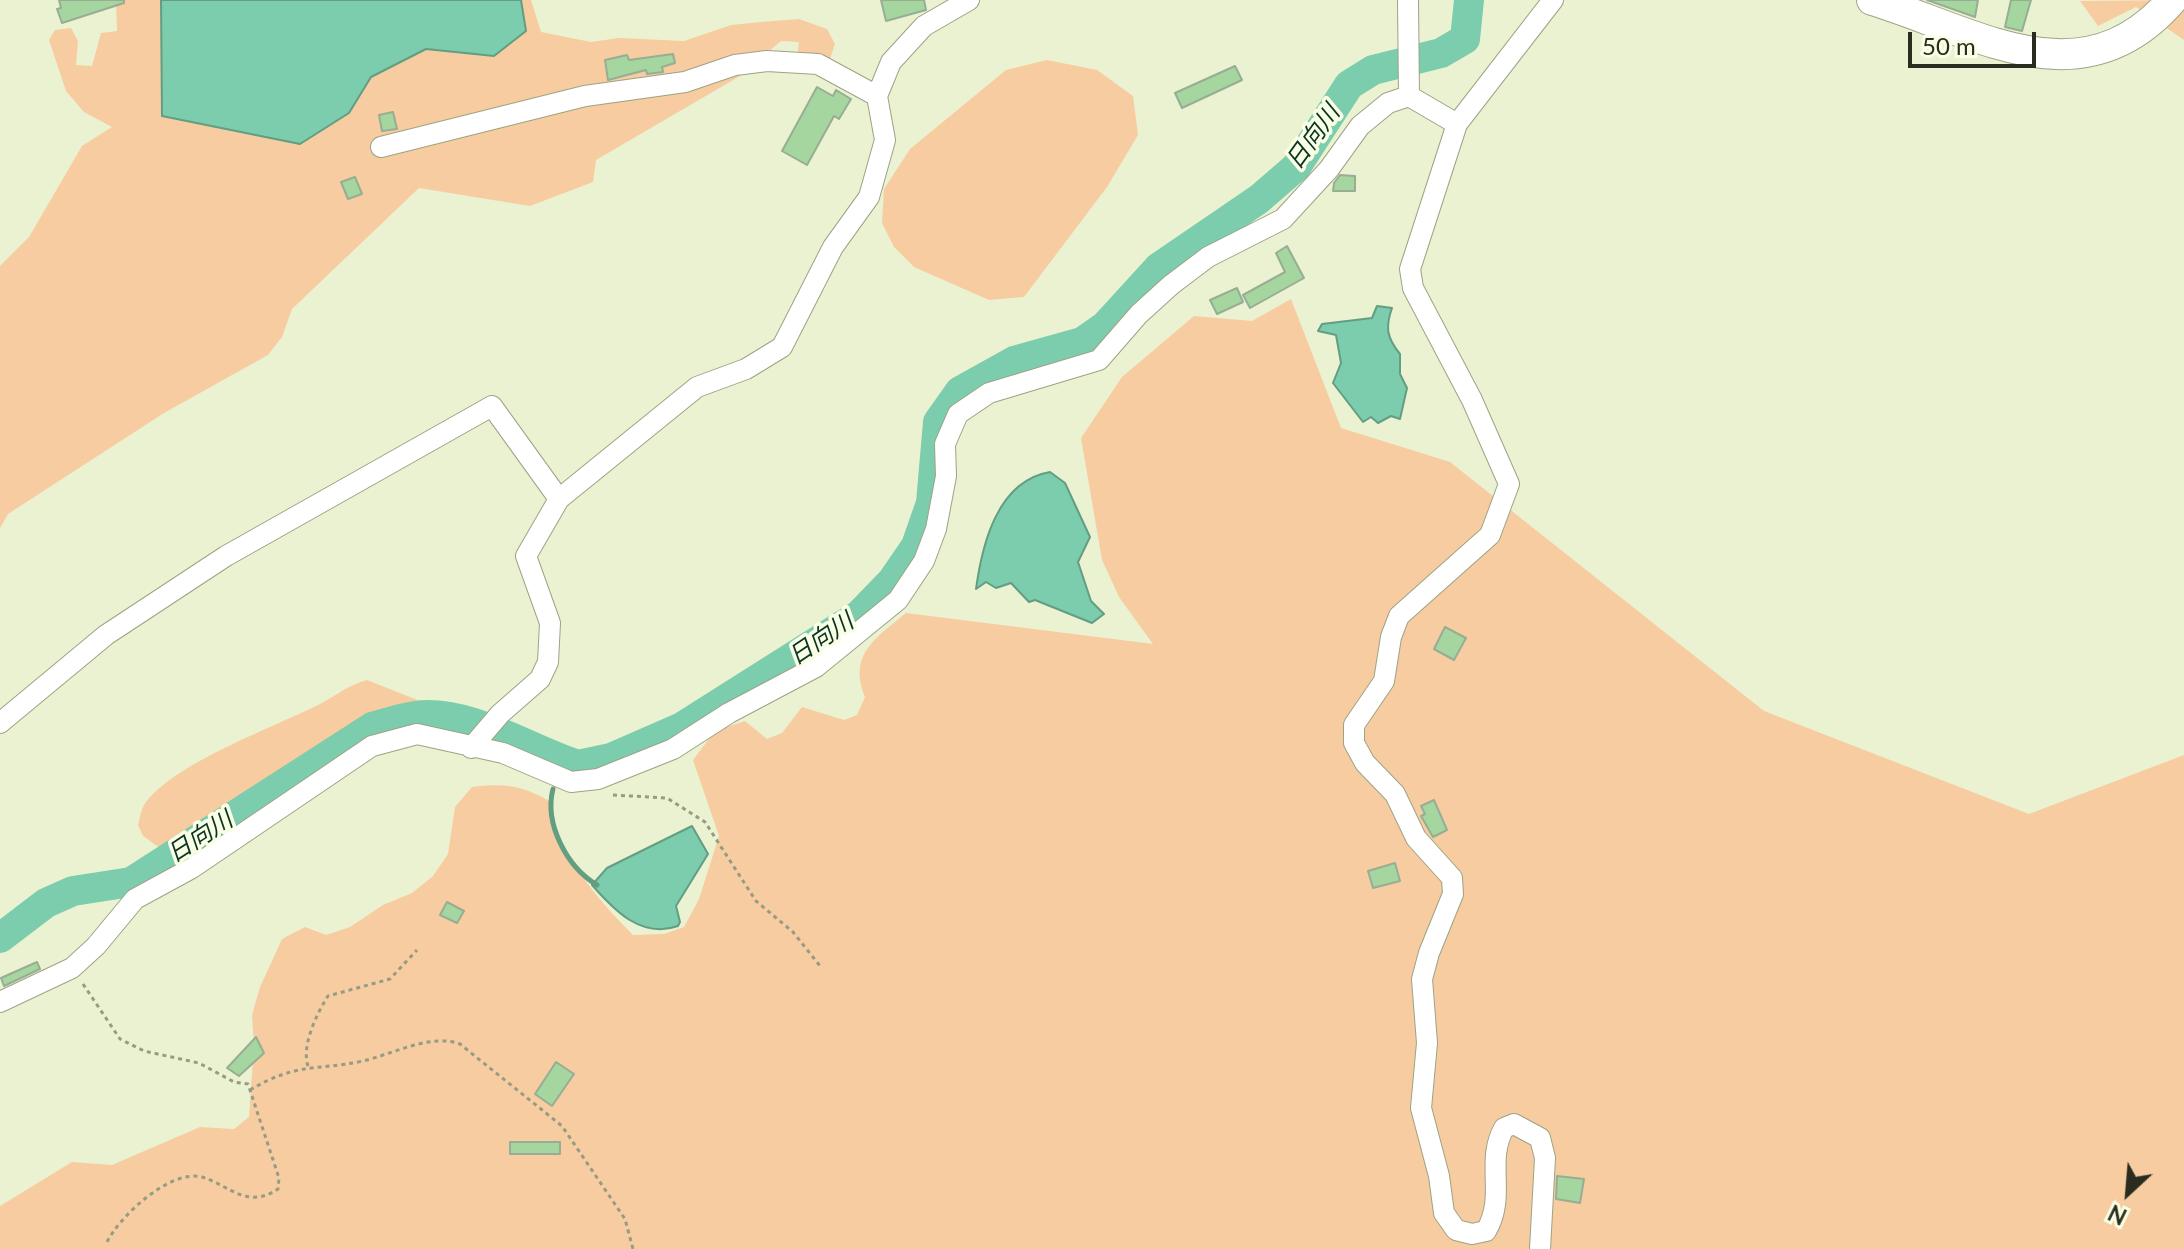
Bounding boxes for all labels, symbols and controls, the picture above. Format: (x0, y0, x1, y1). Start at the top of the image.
scale bar (1912, 16, 2040, 66)
text: 50 m (1922, 31, 1976, 60)
water label: 日向川 (1280, 99, 1346, 175)
water label: 日向川 (783, 607, 859, 671)
water label: 日向川 (162, 805, 238, 869)
north arrow (2088, 1153, 2168, 1233)
text: N (2104, 1199, 2131, 1231)

